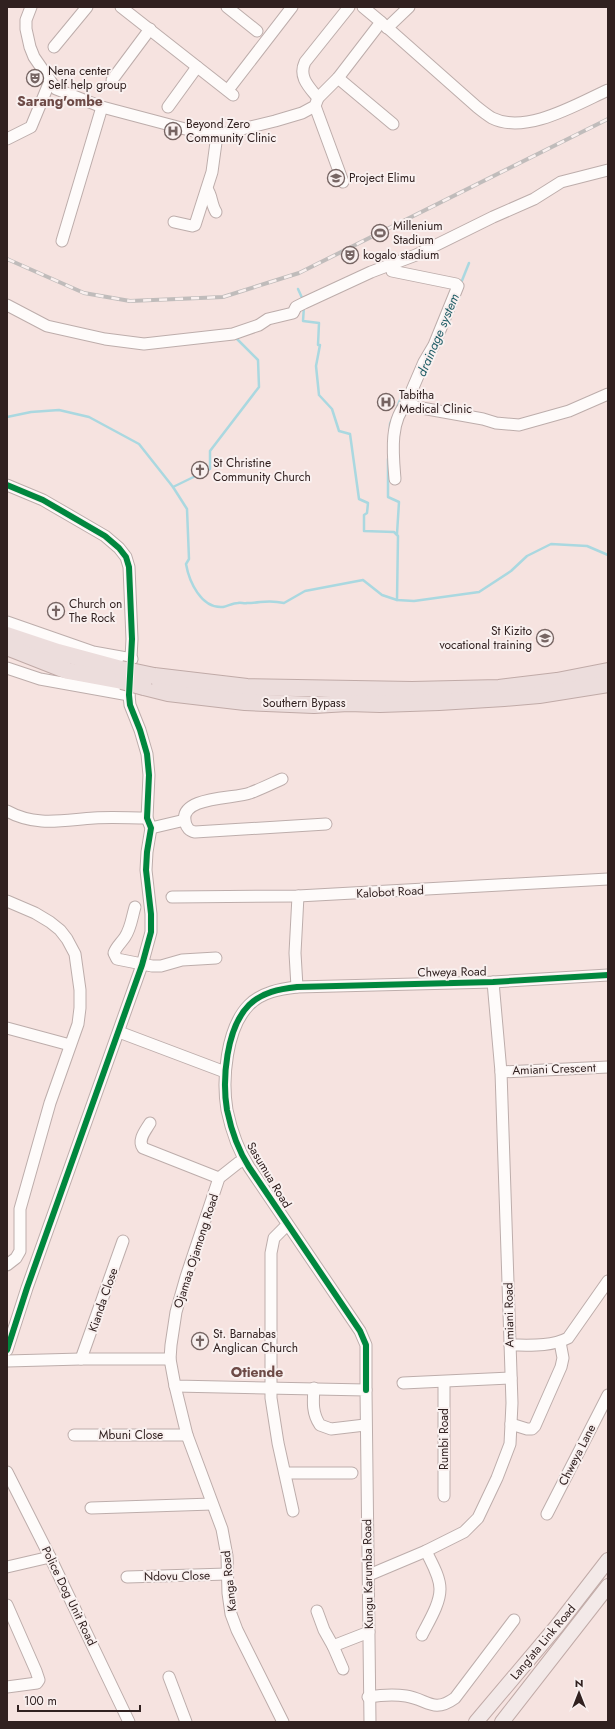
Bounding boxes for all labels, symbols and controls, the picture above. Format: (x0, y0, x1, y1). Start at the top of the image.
place label: Nena center Self help group (48, 62, 127, 94)
theatre icon: Nena center Self help group (25, 68, 45, 88)
district label: Sarang'ombe (17, 91, 103, 111)
place label: Beyond Zero Community Clinic (186, 115, 276, 147)
hospital icon: Beyond Zero Community Clinic (163, 121, 183, 141)
school or university icon: Project Elimu (326, 168, 346, 188)
place label: Project Elimu (349, 169, 415, 187)
place label: Millenium Stadium (393, 217, 443, 249)
sports icon: Millenium Stadium (370, 223, 390, 243)
theatre icon: kogalo stadium (340, 245, 360, 265)
place label: kogalo stadium (363, 246, 439, 264)
water label: drainage system (412, 290, 464, 379)
place label: Tabitha Medical Clinic (399, 386, 472, 418)
hospital icon: Tabitha Medical Clinic (376, 392, 396, 412)
place label: St Christine Community Church (213, 454, 311, 486)
church icon: St Christine Community Church (190, 460, 210, 480)
place label: Church on The Rock (69, 595, 122, 627)
church icon: Church on The Rock (46, 601, 66, 621)
place label: St Kizito vocational training (439, 622, 532, 654)
school or university icon: St Kizito vocational training (535, 628, 555, 648)
street label: Southern Bypass (262, 694, 346, 712)
street label: Kalobot Road (356, 881, 424, 903)
street label: Chweya Road (417, 962, 487, 982)
street label: Amiani Crescent (512, 1059, 596, 1079)
street label: Sasumua Road (242, 1138, 296, 1212)
street label: Ojamaa Ojamong Road (169, 1191, 223, 1311)
street label: Kianda Close (84, 1266, 122, 1334)
street label: Amiani Road (499, 1282, 519, 1348)
place label: St. Barnabas Anglican Church (213, 1325, 298, 1357)
church icon: St. Barnabas Anglican Church (190, 1331, 210, 1351)
district label: Otiende (231, 1362, 283, 1382)
street label: Rumbi Road (435, 1408, 453, 1470)
street label: Chweya Lane (554, 1421, 600, 1489)
street label: Mbuni Close (99, 1426, 163, 1444)
street label: Kungu Karumba Road (358, 1519, 378, 1629)
street label: Police Dog Unit Road (37, 1543, 101, 1649)
street label: Kanga Road (217, 1550, 241, 1612)
street label: Ndovu Close (144, 1566, 210, 1586)
street label: Lang'ata Link Road (506, 1600, 580, 1684)
north arrow (559, 1673, 599, 1713)
text: N (575, 1675, 583, 1691)
scale bar (18, 1687, 140, 1713)
text: 100 m (24, 1692, 57, 1710)

